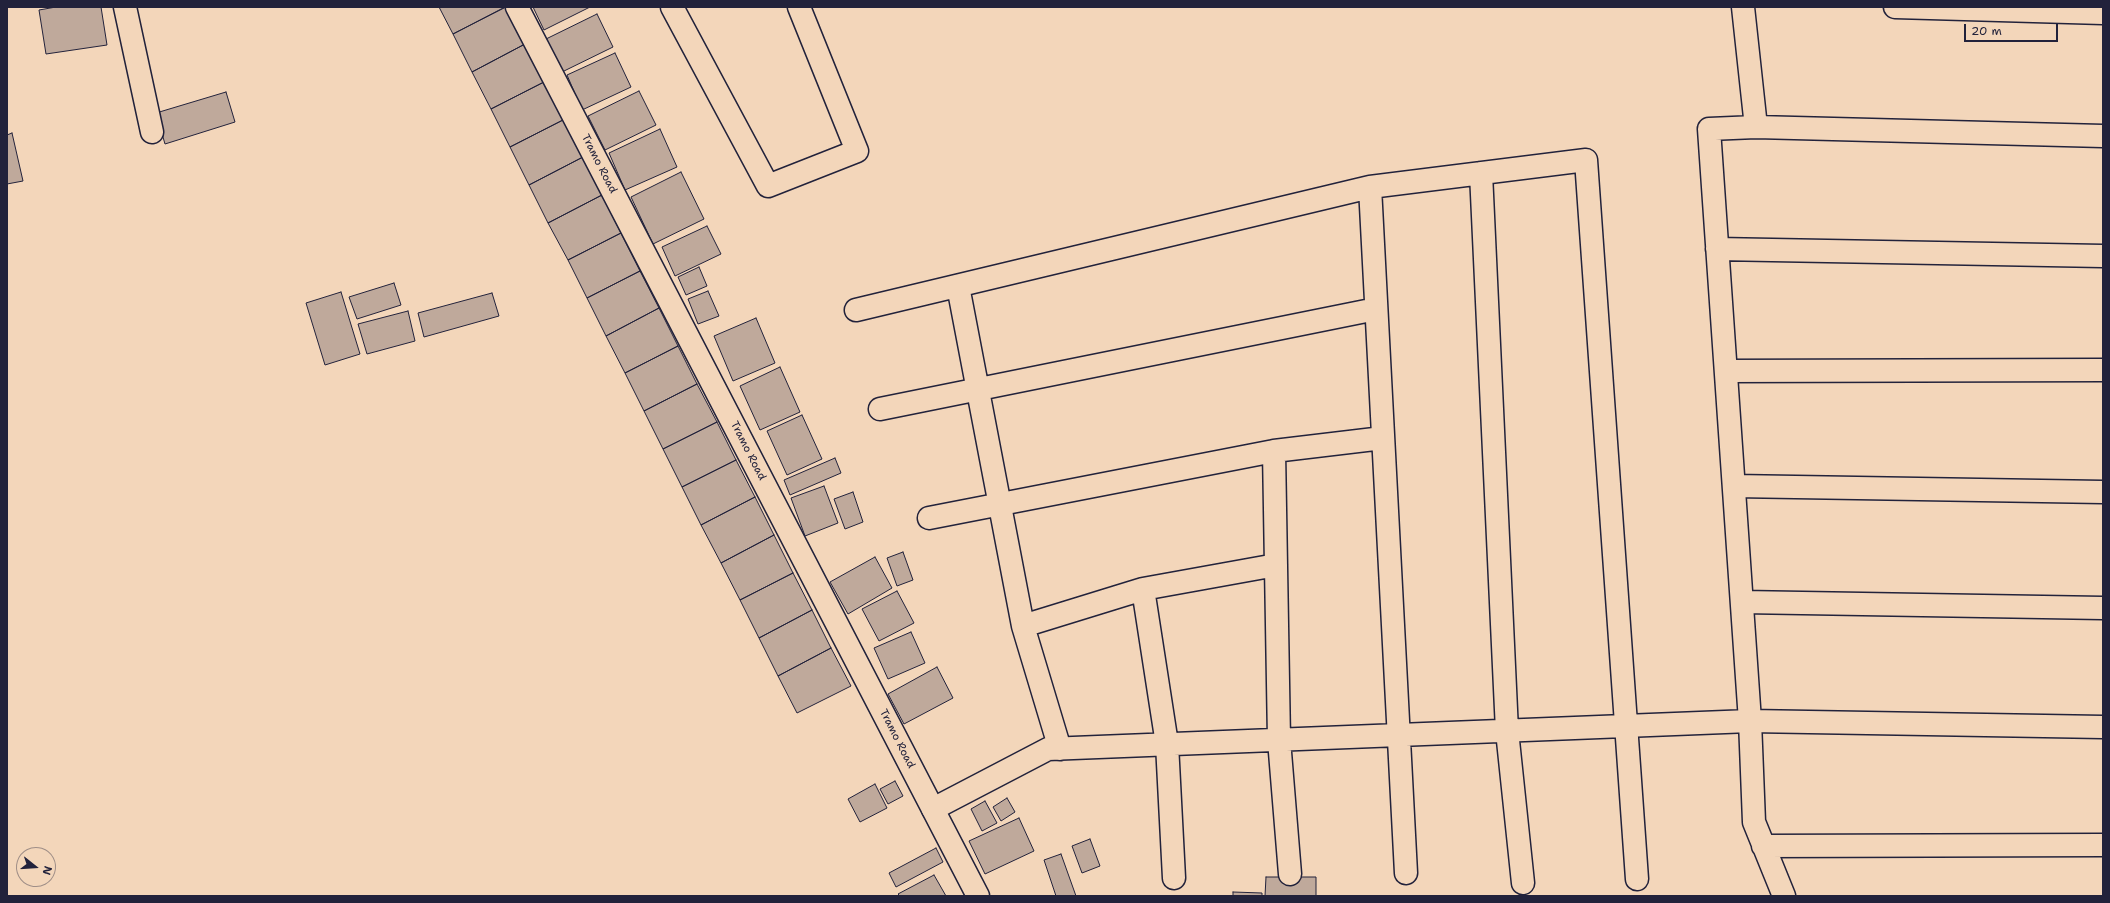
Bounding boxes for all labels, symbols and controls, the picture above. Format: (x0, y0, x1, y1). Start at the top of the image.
scale bar (1966, 16, 2060, 42)
text: 20 m (1971, 23, 2002, 39)
street label: Tramo Road (578, 132, 620, 196)
street label: Tramo Road (727, 419, 769, 483)
street label: Tramo Road (876, 707, 918, 771)
north arrow (16, 847, 56, 887)
text: N (39, 864, 55, 877)

